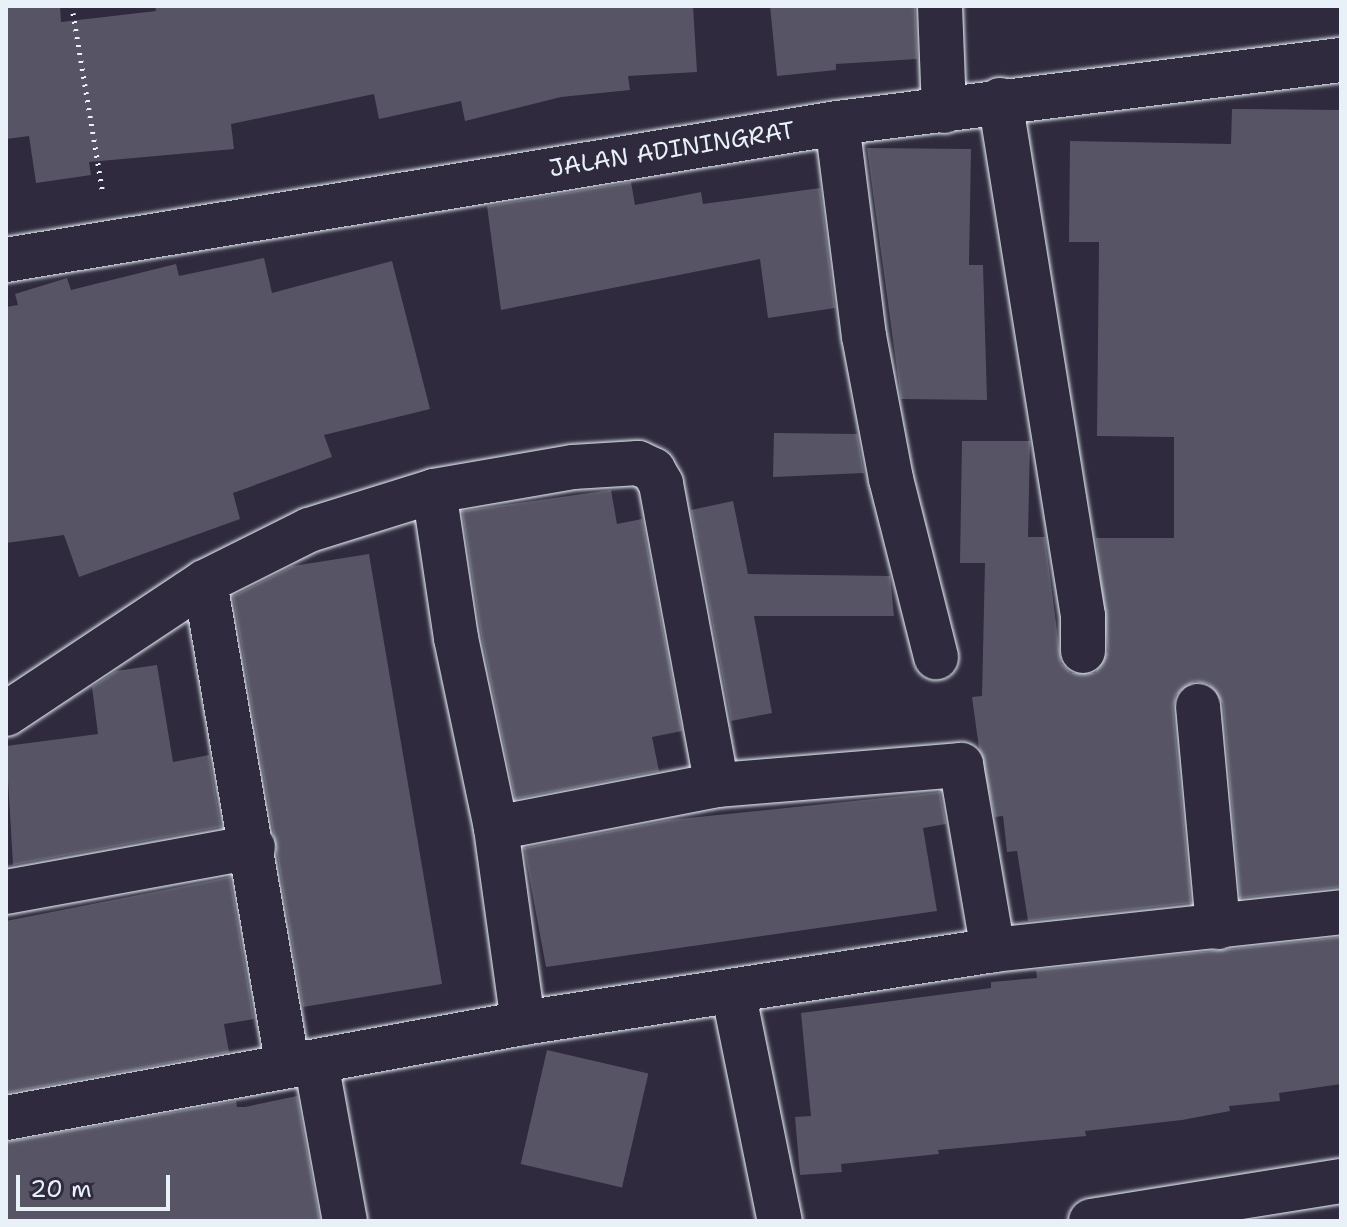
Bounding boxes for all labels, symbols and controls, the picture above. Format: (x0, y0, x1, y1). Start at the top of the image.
street label: JALAN ADININGRAT (547, 116, 797, 184)
scale bar (20, 1159, 174, 1209)
text: 20 m (30, 1173, 92, 1205)

